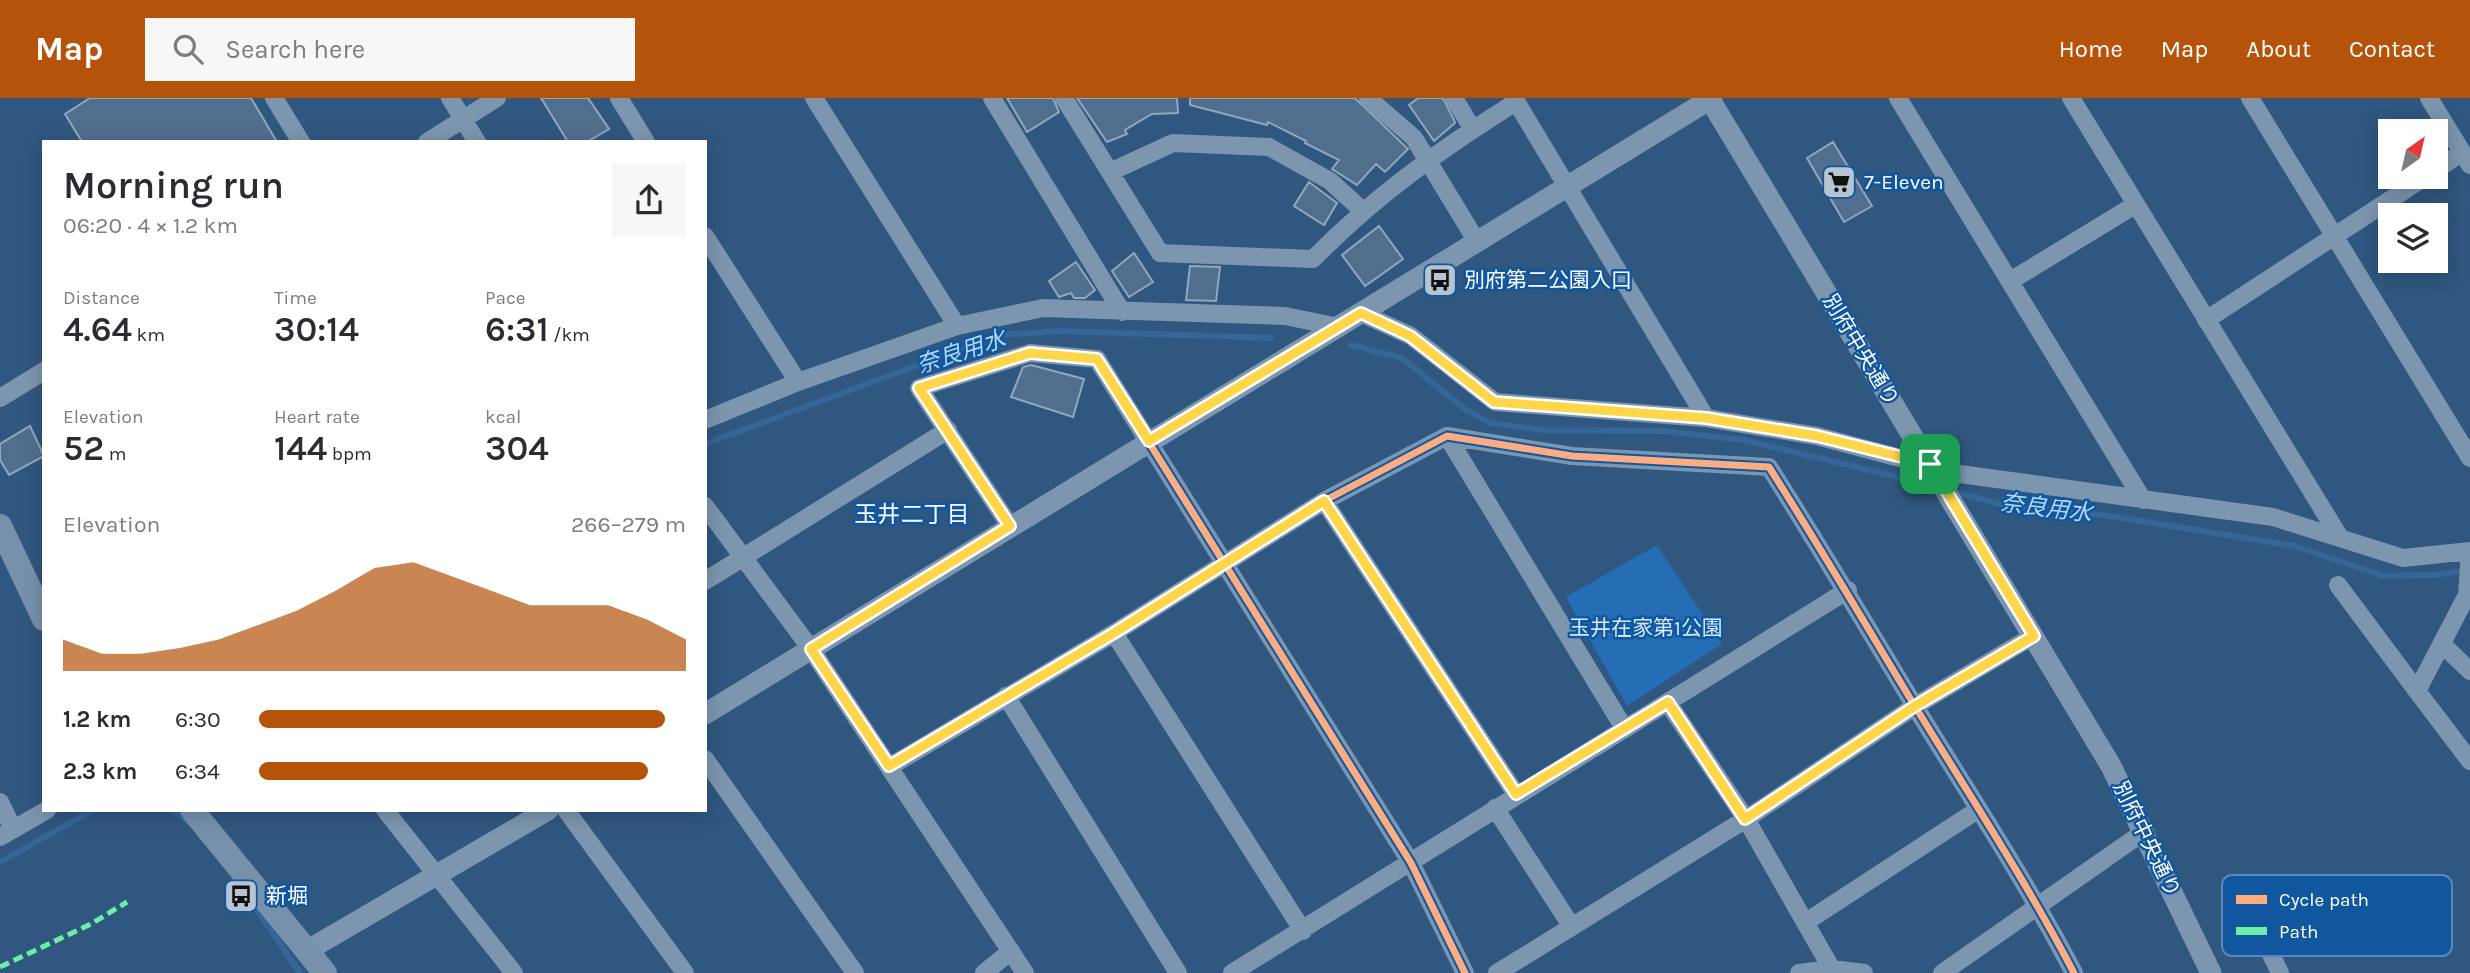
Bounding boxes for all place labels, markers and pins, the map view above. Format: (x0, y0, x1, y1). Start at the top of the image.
supermarket icon: 7-Eleven (1820, 163, 1858, 201)
place label: 7-Eleven (1864, 170, 1944, 194)
bus stop icon: 別府第二公園入口 (1421, 261, 1459, 299)
place label: 別府第二公園入口 (1464, 268, 1632, 292)
pin (1900, 434, 1960, 494)
bus stop icon: 新堀 (222, 877, 260, 915)
place label: 新堀 (266, 884, 308, 908)

